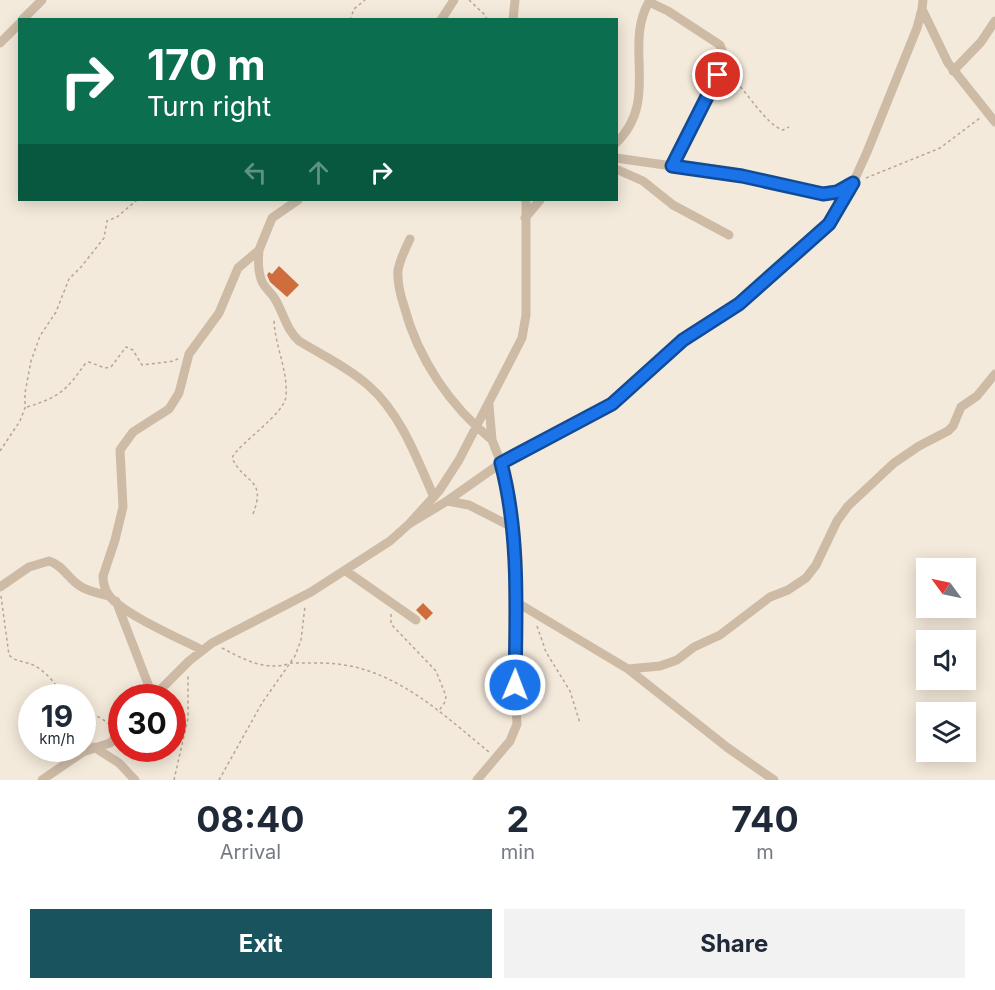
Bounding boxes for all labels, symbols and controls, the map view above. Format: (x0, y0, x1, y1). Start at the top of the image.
text: 170 m (147, 39, 265, 90)
icon: right (48, 42, 126, 120)
pin (692, 49, 743, 100)
icon: arrive (701, 58, 734, 91)
text: Turn right (147, 90, 271, 123)
icon: left (239, 156, 272, 189)
icon: ahead (302, 156, 335, 189)
icon: right (365, 156, 398, 189)
north arrow (916, 558, 976, 618)
map controls (916, 558, 976, 762)
button: sound (916, 630, 976, 690)
position arrow (483, 653, 547, 717)
speed limit sign: 30 (108, 684, 186, 762)
text: 19 (41, 698, 73, 734)
button: layers (916, 702, 976, 762)
text: km/h (39, 729, 75, 748)
text: 08:40 (196, 797, 305, 841)
text: 2 (507, 797, 529, 841)
text: 740 (731, 797, 799, 841)
text: Arrival (220, 840, 281, 864)
text: min (501, 840, 535, 864)
text: m (756, 840, 774, 864)
button: Exit (30, 909, 492, 978)
button: Share (504, 909, 965, 978)

